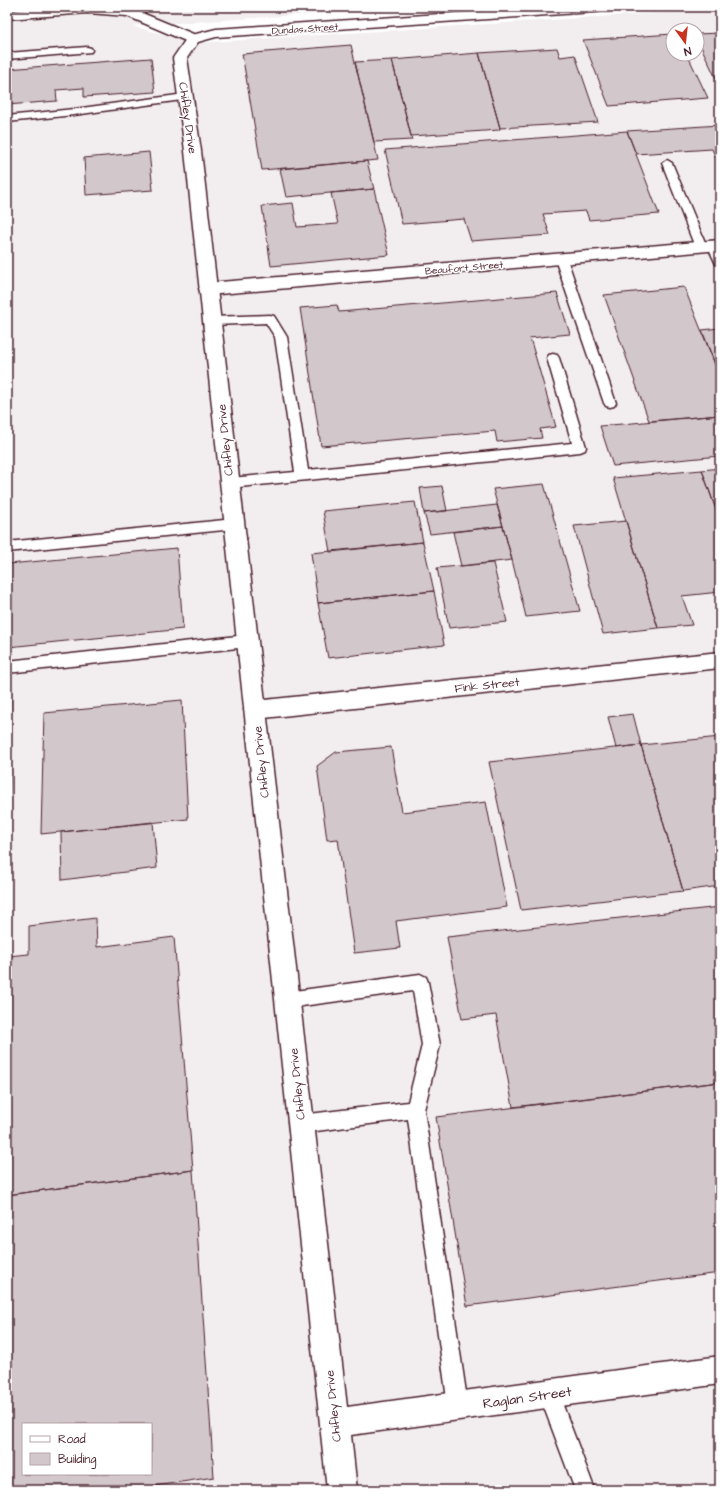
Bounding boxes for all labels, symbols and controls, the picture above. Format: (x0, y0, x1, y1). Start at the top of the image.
street label: Dundas Street (271, 20, 339, 38)
north arrow (665, 22, 705, 62)
text: N (682, 43, 693, 59)
street label: Chifley Drive (173, 81, 201, 156)
street label: Beaufort Street (424, 258, 504, 278)
street label: Chifley Drive (213, 403, 239, 477)
street label: Fink Street (454, 674, 521, 697)
street label: Chifley Drive (249, 725, 275, 799)
street label: Chifley Drive (285, 1047, 311, 1121)
street label: Chifley Drive (321, 1369, 347, 1443)
street label: Raglan Street (481, 1382, 573, 1414)
legend (22, 1423, 152, 1475)
text: Road (58, 1431, 86, 1448)
text: Building (58, 1451, 96, 1469)

